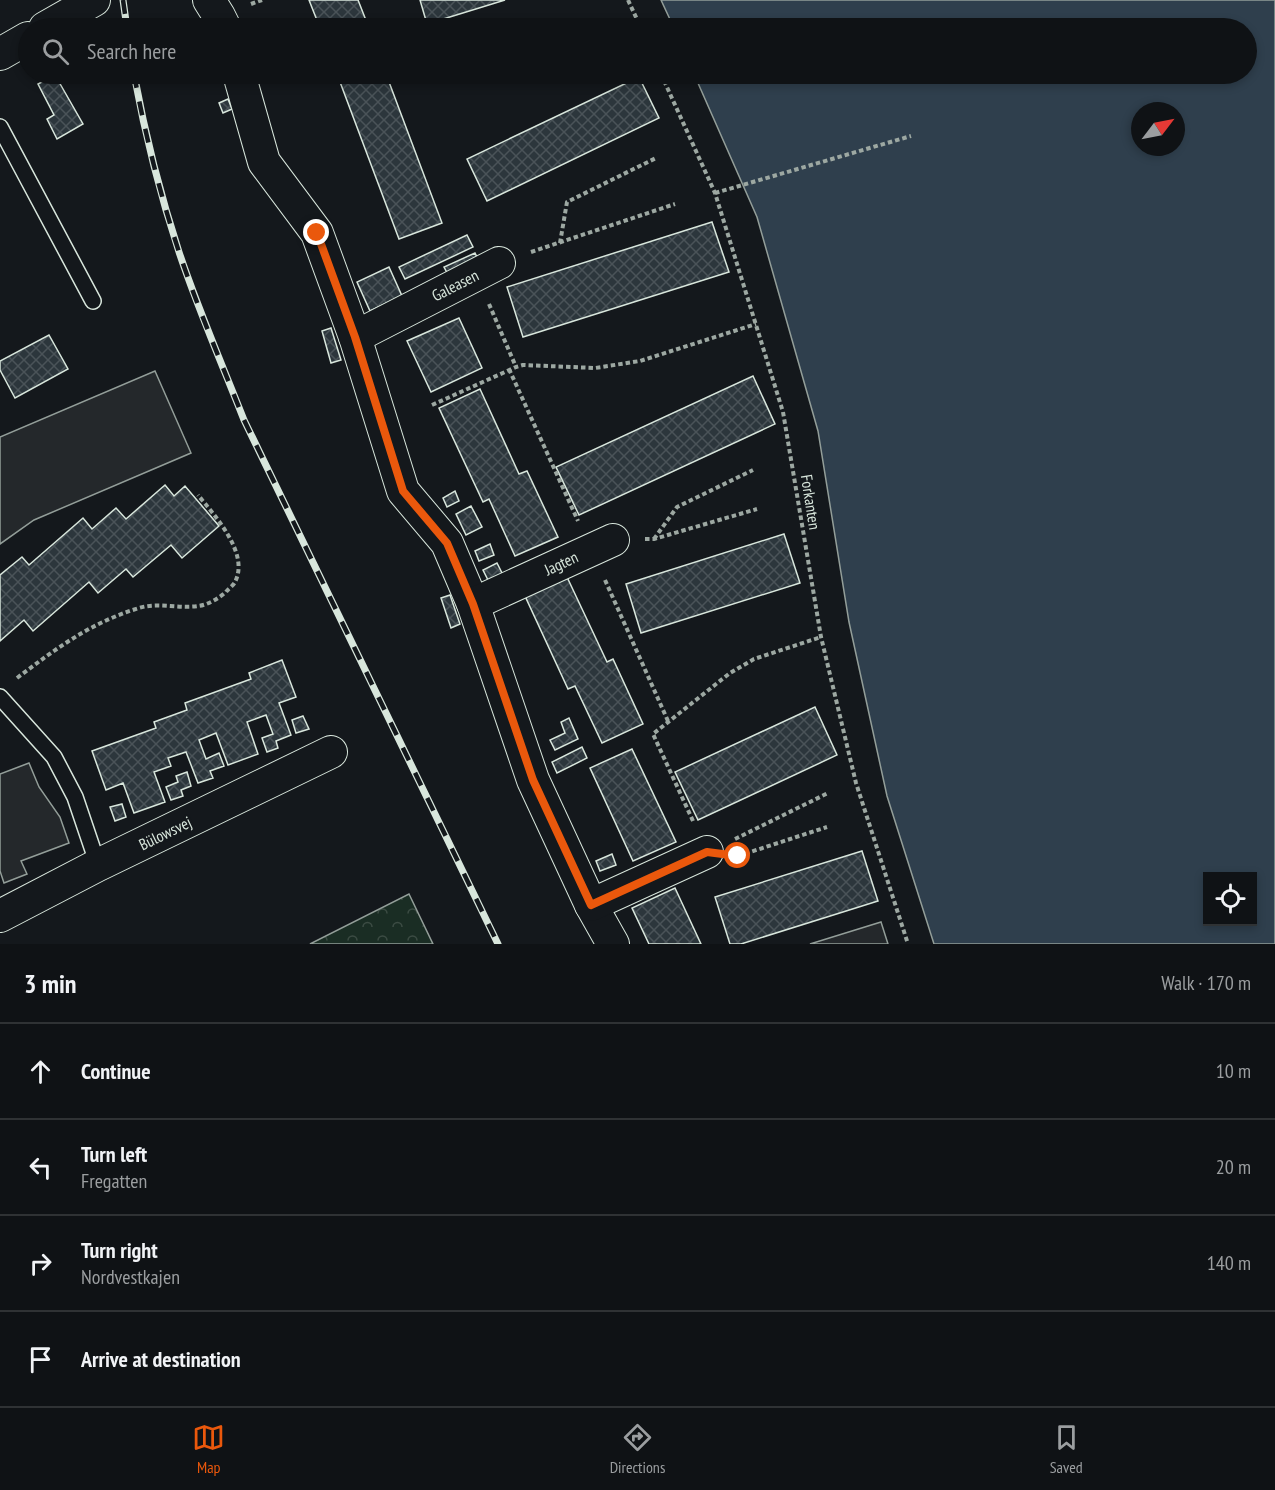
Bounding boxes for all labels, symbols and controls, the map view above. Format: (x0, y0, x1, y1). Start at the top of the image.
search box (18, 18, 1257, 84)
icon: search (39, 35, 72, 68)
text: Search here (87, 37, 176, 65)
north arrow (1131, 102, 1185, 156)
route end (303, 219, 329, 245)
street label: Galeasen (428, 265, 482, 305)
street label: Forkanten (797, 473, 825, 531)
street label: Jagten (540, 547, 581, 580)
street label: Bülowsvej (135, 812, 195, 854)
route start (724, 842, 750, 868)
map controls (1203, 872, 1257, 926)
button: locate (1203, 872, 1257, 926)
text: 3 min (24, 967, 77, 1000)
text: Walk · 170 m (1161, 970, 1251, 996)
icon: ahead (24, 1055, 57, 1088)
text: Continue (81, 1057, 151, 1085)
text: 10 m (1216, 1058, 1251, 1084)
text: Turn left (81, 1140, 147, 1168)
icon: left (24, 1151, 57, 1184)
text: 20 m (1216, 1154, 1251, 1180)
text: Fregatten (81, 1168, 147, 1194)
text: Turn right (81, 1236, 158, 1264)
icon: right (24, 1247, 57, 1280)
text: 140 m (1207, 1250, 1251, 1276)
text: Nordvestkajen (81, 1264, 180, 1290)
icon: arrive (24, 1343, 57, 1376)
text: Arrive at destination (81, 1345, 241, 1373)
tab: Map (192, 1421, 225, 1477)
tab: Directions (610, 1421, 665, 1477)
tab: Saved (1050, 1421, 1083, 1477)

